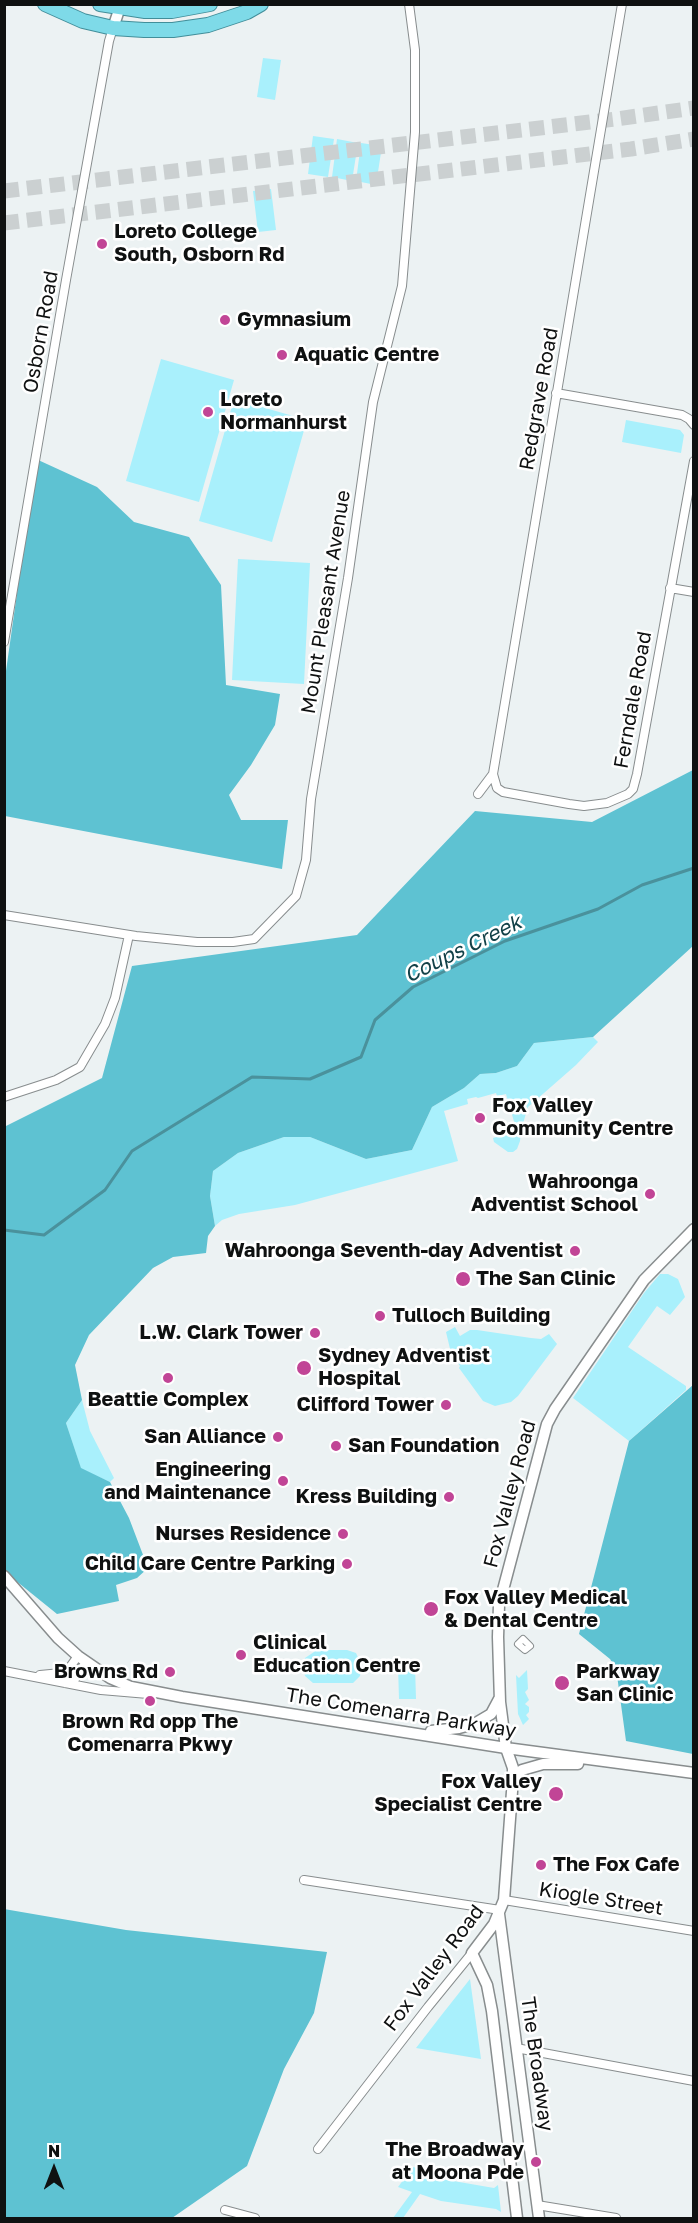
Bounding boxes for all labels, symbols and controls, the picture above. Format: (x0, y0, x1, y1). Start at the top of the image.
place label: Loreto College South, Osborn Rd (114, 220, 284, 267)
marker: Loreto College South, Osborn Rd (95, 237, 109, 251)
street label: Osborn Road (18, 269, 64, 395)
place label: Gymnasium (237, 308, 351, 332)
marker: Gymnasium (218, 313, 232, 327)
street label: Redgrave Road (515, 326, 563, 472)
place label: Aquatic Centre (294, 343, 439, 367)
marker: Aquatic Centre (275, 348, 289, 362)
place label: Loreto Normanhurst (220, 388, 347, 435)
marker: Loreto Normanhurst (201, 405, 215, 419)
street label: Mount Pleasant Avenue (296, 488, 356, 716)
street label: Ferndale Road (609, 630, 657, 770)
water label: Coups Creek (400, 910, 526, 988)
place label: Fox Valley Community Centre (492, 1094, 673, 1141)
marker: Fox Valley Community Centre (473, 1111, 487, 1125)
place label: Wahroonga Adventist School (471, 1170, 638, 1217)
marker: Wahroonga Adventist School (643, 1187, 657, 1201)
place label: Wahroonga Seventh-day Adventist (225, 1239, 563, 1263)
marker: Wahroonga Seventh-day Adventist (568, 1244, 582, 1258)
place label: The San Clinic (476, 1267, 615, 1291)
marker: The San Clinic (454, 1270, 472, 1288)
place label: Tulloch Building (392, 1304, 550, 1328)
marker: Tulloch Building (373, 1309, 387, 1323)
place label: L.W. Clark Tower (139, 1321, 303, 1345)
marker: L.W. Clark Tower (308, 1326, 322, 1340)
place label: Sydney Adventist Hospital (318, 1344, 490, 1391)
marker: Sydney Adventist Hospital (295, 1359, 313, 1377)
marker: Beattie Complex (161, 1371, 175, 1385)
place label: Beattie Complex (87, 1388, 249, 1412)
place label: Clifford Tower (297, 1393, 434, 1417)
marker: Clifford Tower (439, 1398, 453, 1412)
street label: Fox Valley Road (479, 1418, 541, 1570)
place label: San Alliance (144, 1425, 266, 1449)
marker: San Alliance (271, 1430, 285, 1444)
place label: San Foundation (348, 1434, 499, 1458)
marker: San Foundation (329, 1439, 343, 1453)
place label: Engineering and Maintenance (104, 1458, 271, 1505)
marker: Engineering and Maintenance (276, 1474, 290, 1488)
place label: Kress Building (296, 1485, 437, 1509)
marker: Kress Building (442, 1490, 456, 1504)
place label: Nurses Residence (155, 1522, 331, 1546)
marker: Nurses Residence (336, 1527, 350, 1541)
place label: Child Care Centre Parking (85, 1552, 335, 1576)
marker: Child Care Centre Parking (340, 1557, 354, 1571)
place label: Fox Valley Medical & Dental Centre (444, 1586, 627, 1633)
marker: Fox Valley Medical & Dental Centre (422, 1600, 440, 1618)
place label: Clinical Education Centre (253, 1631, 421, 1678)
marker: Clinical Education Centre (234, 1648, 248, 1662)
place label: Browns Rd (54, 1660, 158, 1684)
place label: Parkway San Clinic (576, 1660, 674, 1707)
marker: Browns Rd (163, 1665, 177, 1679)
marker: Parkway San Clinic (553, 1674, 571, 1692)
street label: The Comenarra Parkway (284, 1683, 518, 1743)
marker: Brown Rd opp The Comenarra Pkwy (143, 1694, 157, 1708)
place label: Brown Rd opp The Comenarra Pkwy (62, 1710, 238, 1757)
place label: Fox Valley Specialist Centre (374, 1770, 542, 1817)
marker: Fox Valley Specialist Centre (547, 1785, 565, 1803)
place label: The Fox Cafe (553, 1853, 680, 1877)
marker: The Fox Cafe (534, 1858, 548, 1872)
street label: Kiogle Street (537, 1877, 665, 1921)
street label: Fox Valley Road (379, 1900, 489, 2036)
street label: The Broadway (516, 1995, 558, 2133)
place label: The Broadway at Moona Pde (385, 2138, 524, 2185)
north arrow (24, 2139, 84, 2199)
text: N (48, 2141, 60, 2161)
marker: The Broadway at Moona Pde (529, 2155, 543, 2169)

